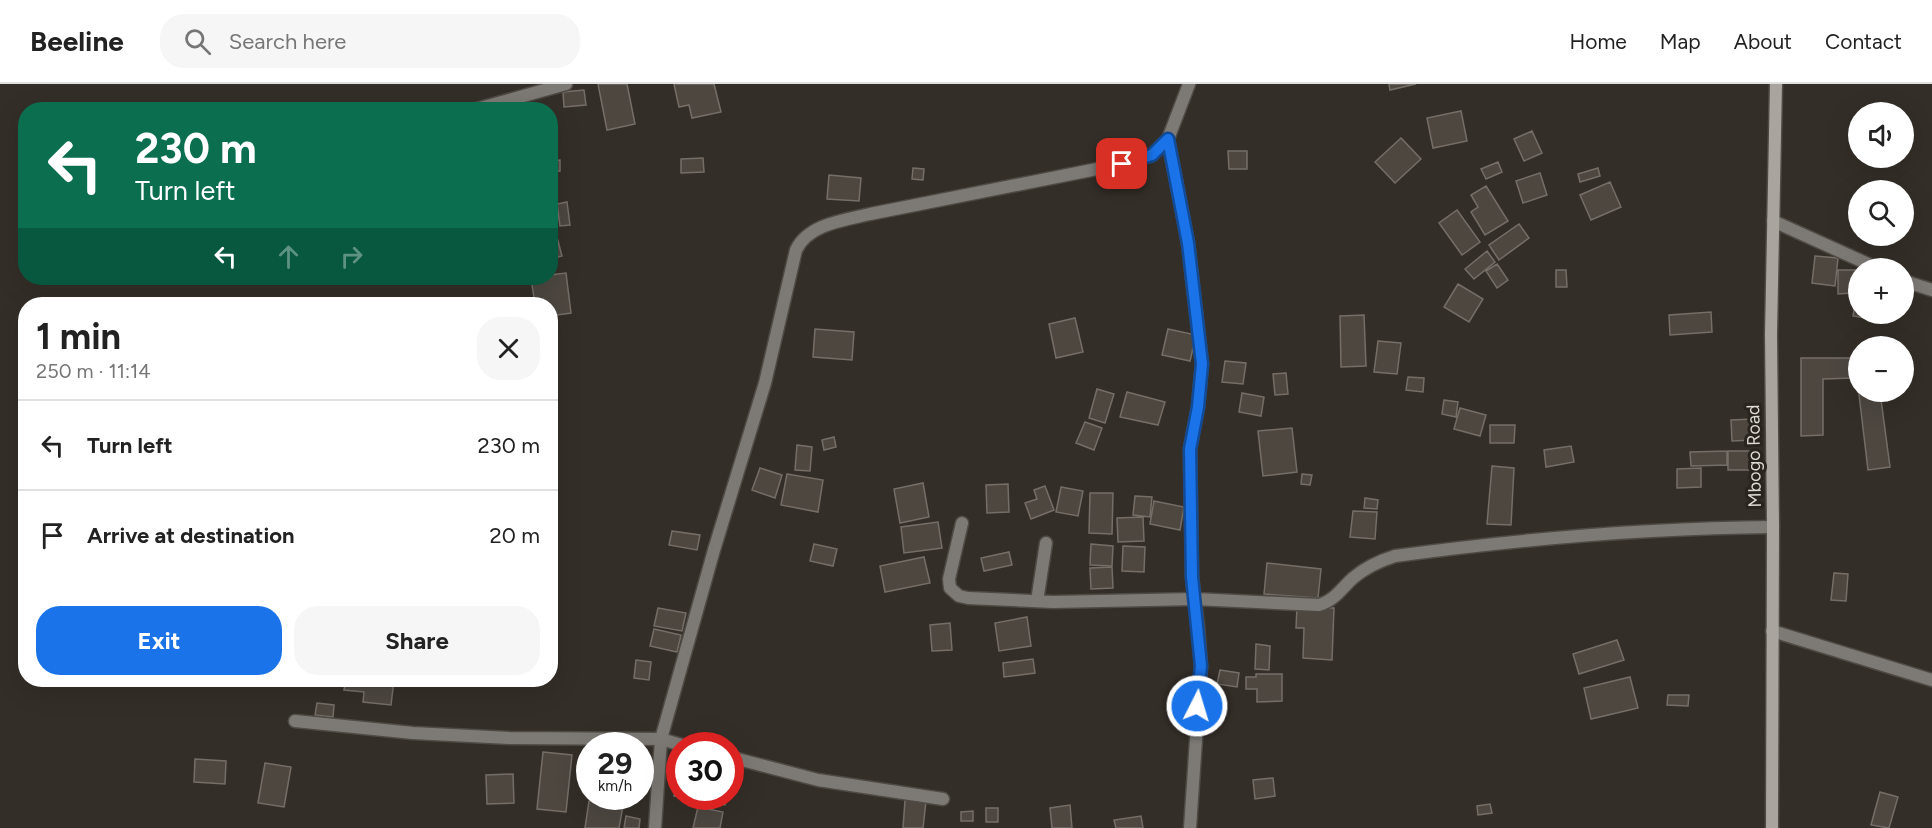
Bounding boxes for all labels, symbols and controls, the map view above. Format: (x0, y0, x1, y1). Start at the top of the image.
search box (160, 14, 580, 68)
text: Beeline (30, 24, 124, 58)
icon: search (181, 25, 214, 58)
text: Search here (229, 28, 346, 55)
text: Home (1570, 29, 1627, 54)
text: Map (1660, 29, 1701, 54)
text: About (1734, 29, 1792, 54)
text: Contact (1825, 29, 1902, 54)
map controls (1848, 102, 1914, 402)
button: sound (1848, 102, 1914, 168)
text: 230 m (135, 123, 257, 174)
icon: left (36, 126, 114, 204)
pin (1096, 138, 1147, 189)
icon: arrive (1105, 147, 1138, 180)
text: Turn left (135, 174, 235, 207)
button: search (1848, 180, 1914, 246)
icon: left (209, 240, 242, 273)
icon: ahead (272, 240, 305, 273)
icon: right (335, 240, 368, 273)
button: + (1848, 258, 1914, 324)
text: 1 min (36, 315, 121, 358)
button: close (477, 317, 540, 380)
button: − (1848, 336, 1914, 402)
text: 250 m · 11:14 (36, 359, 151, 383)
street label: Mbogo Road (1742, 404, 1766, 508)
icon: left (36, 429, 69, 462)
text: Turn left (87, 432, 173, 459)
text: 230 m (477, 432, 540, 459)
icon: arrive (36, 519, 69, 552)
text: Arrive at destination (87, 522, 295, 549)
text: 20 m (489, 522, 540, 549)
button: Exit (36, 606, 282, 675)
button: Share (294, 606, 540, 675)
position arrow (1165, 674, 1229, 738)
speed limit sign: 30 (666, 732, 744, 810)
text: 29 (598, 745, 632, 782)
text: km/h (598, 777, 632, 795)

